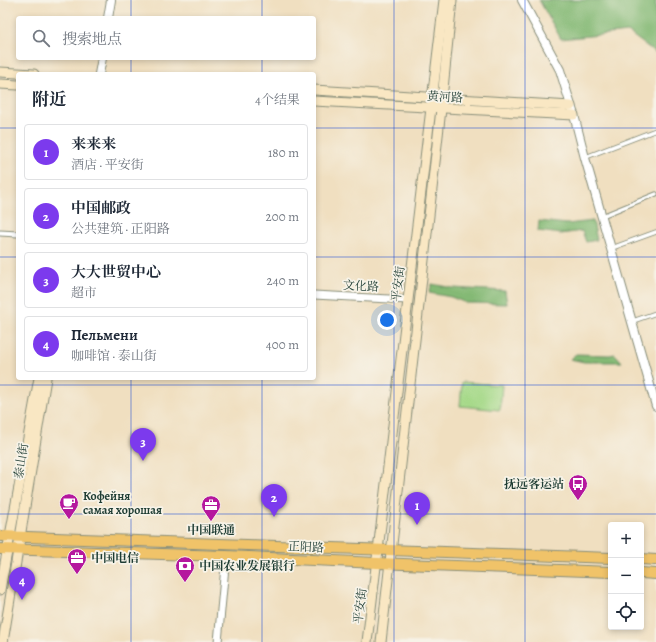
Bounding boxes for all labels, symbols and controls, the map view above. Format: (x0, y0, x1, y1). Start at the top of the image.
search box (16, 16, 316, 60)
icon: search (30, 27, 52, 49)
text: 搜索地点 (62, 29, 122, 49)
text: 附近 (32, 88, 66, 111)
street label: 黄河路 (427, 88, 463, 106)
text: 4个结果 (255, 91, 300, 108)
text: 来来来 (71, 134, 116, 154)
text: 1 (44, 144, 48, 161)
text: 180 m (268, 144, 299, 161)
text: 酒店 · 平安街 (71, 156, 144, 173)
text: 中国邮政 (71, 198, 131, 218)
text: 2 (43, 208, 49, 225)
text: 200 m (266, 208, 299, 225)
text: 公共建筑 · 正阳路 (71, 220, 170, 237)
text: 大大世贸中心 (71, 262, 161, 282)
street label: 平安街 (388, 264, 408, 303)
text: 3 (43, 272, 49, 289)
text: 240 m (267, 272, 299, 289)
street label: 文化路 (343, 277, 379, 295)
text: 超市 (71, 284, 97, 301)
your location (377, 310, 397, 330)
text: Пельмени (71, 325, 138, 345)
text: 4 (43, 336, 49, 353)
text: 400 m (266, 336, 299, 353)
text: 咖啡馆 · 泰山街 (71, 347, 157, 364)
pin: 3 (130, 428, 156, 461)
street label: 泰山街 (10, 441, 32, 480)
bus stop icon: 抚远客运站 (567, 473, 589, 501)
place label: 抚远客运站 (504, 476, 564, 492)
pin: 2 (261, 484, 287, 517)
place label: Кофейня самая хорошая (83, 488, 162, 518)
cafe icon: Кофейня самая хорошая (58, 492, 80, 520)
pin: 1 (404, 492, 430, 525)
office icon: 中国联通 (200, 494, 222, 522)
place label: 中国联通 (187, 522, 235, 538)
map controls (608, 522, 644, 630)
button: + (608, 522, 644, 558)
street label: 正阳路 (288, 538, 324, 556)
office icon: 中国电信 (66, 547, 88, 575)
place label: 中国电信 (91, 550, 139, 566)
bank icon: 中国农业发展银行 (174, 555, 196, 583)
place label: 中国农业发展银行 (199, 558, 295, 574)
button: − (608, 558, 644, 594)
pin: 4 (9, 567, 35, 600)
street label: 平安街 (350, 586, 370, 625)
button: locate (608, 594, 644, 630)

